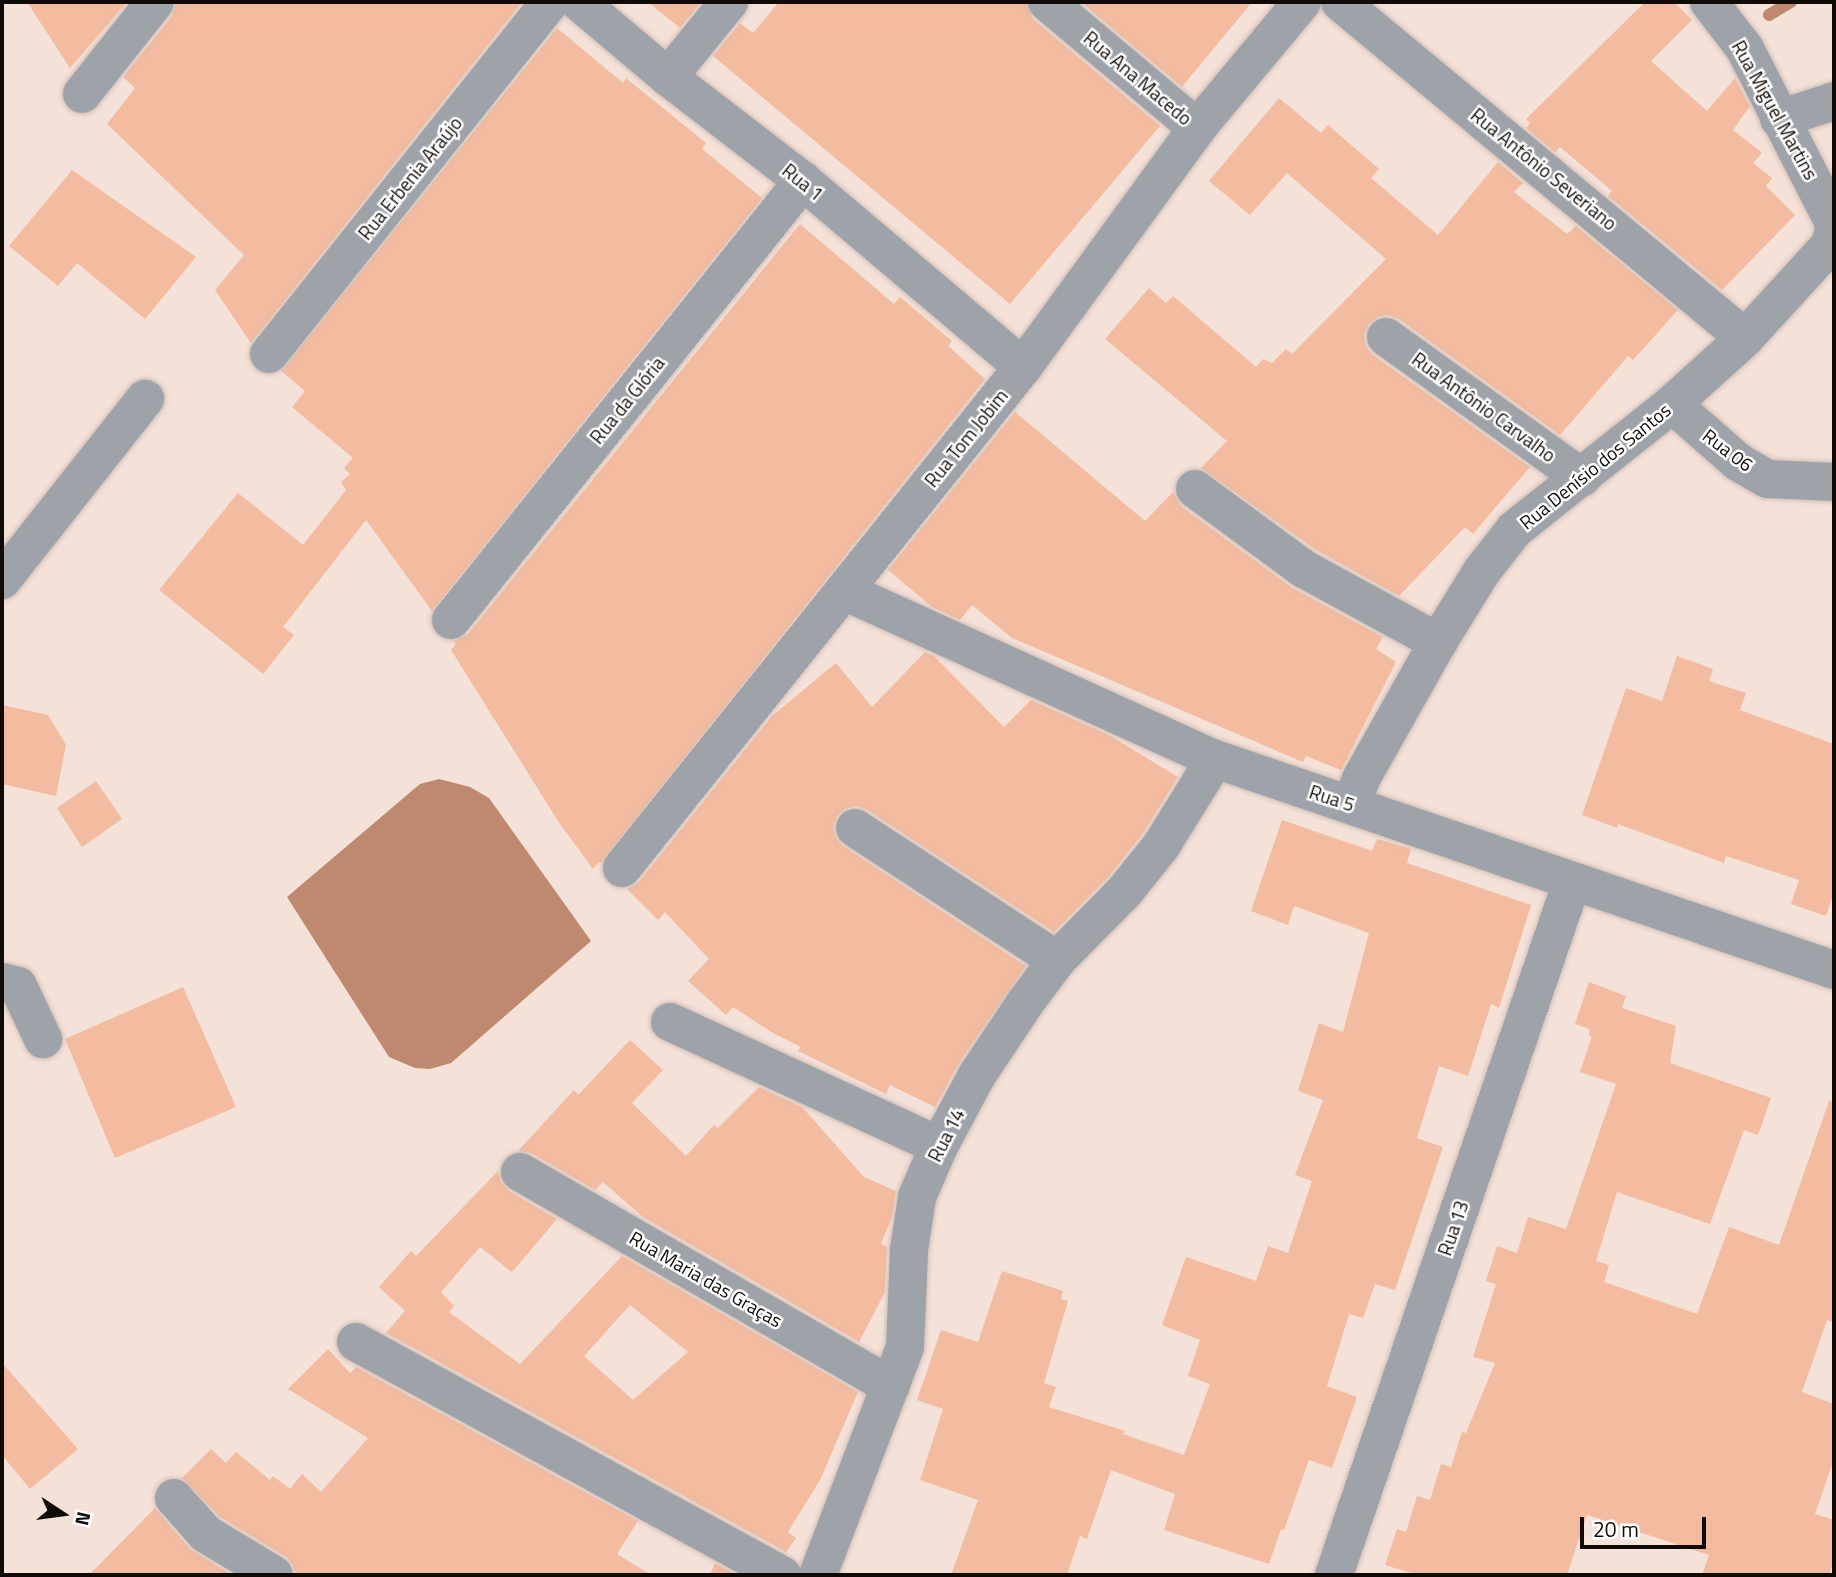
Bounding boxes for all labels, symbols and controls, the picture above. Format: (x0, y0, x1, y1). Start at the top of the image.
street label: Rua Ana Macedo (1079, 26, 1197, 130)
street label: Rua Miguel Martins (1727, 36, 1823, 184)
street label: Rua Antônio Severiano (1467, 103, 1621, 235)
street label: Rua Erbenia Araújo (353, 112, 467, 244)
street label: Rua 1 (778, 159, 828, 205)
street label: Rua Antônio Carvalho (1408, 347, 1560, 467)
street label: Rua da Glória (585, 352, 669, 448)
street label: Rua Tom Jobim (920, 384, 1012, 492)
street label: Rua Denísio dos Santos (1515, 398, 1675, 534)
street label: Rua 06 (1698, 424, 1758, 476)
street label: Rua 5 (1307, 780, 1357, 816)
street label: Rua 14 (923, 1105, 969, 1165)
street label: Rua 13 (1433, 1197, 1473, 1259)
street label: Rua Maria das Graças (626, 1226, 786, 1332)
north arrow (28, 1479, 98, 1549)
scale bar (1584, 1504, 1710, 1548)
text: N (68, 1509, 100, 1529)
text: 20 m (1593, 1513, 1639, 1545)

